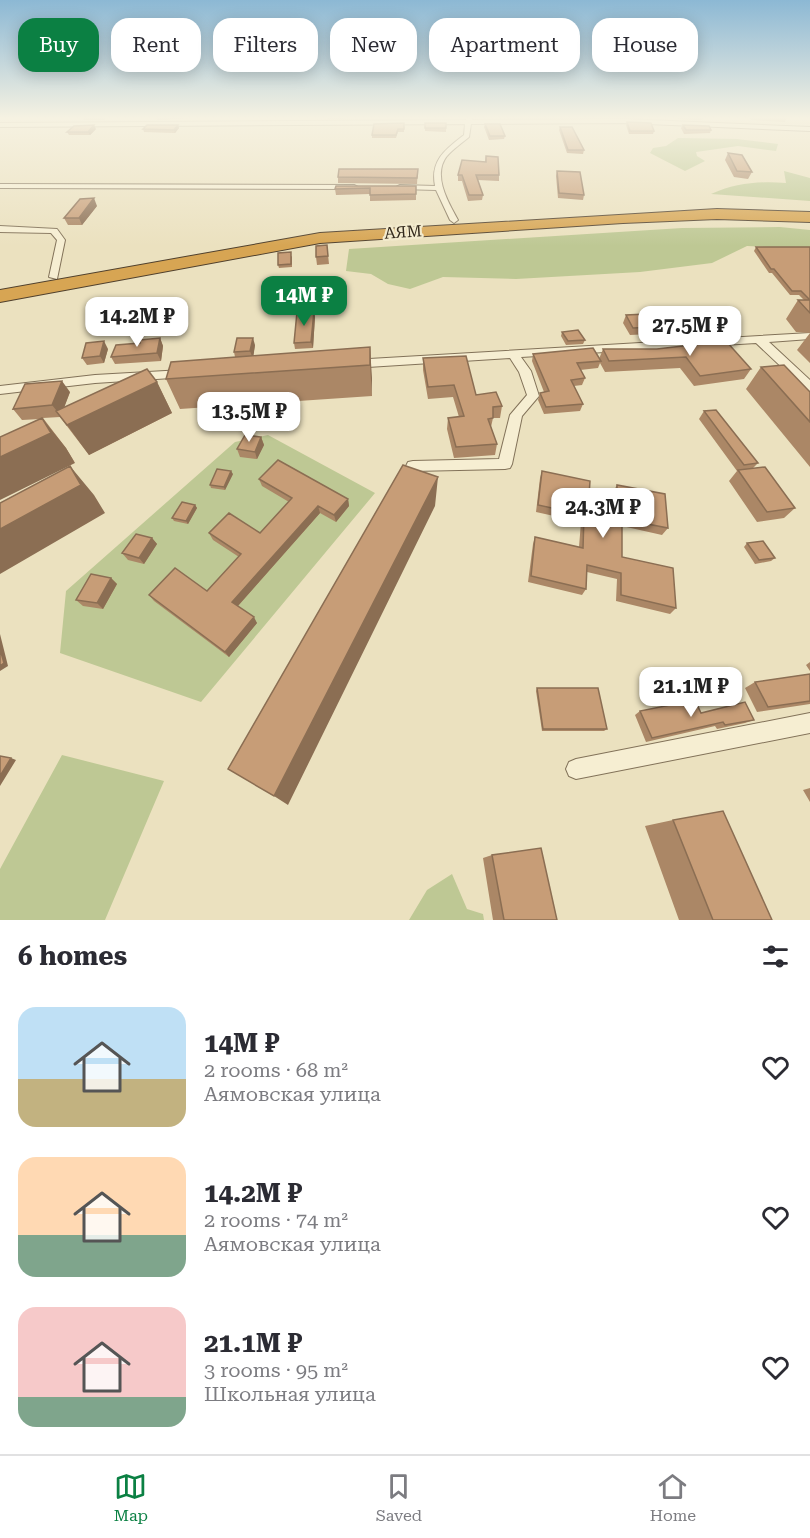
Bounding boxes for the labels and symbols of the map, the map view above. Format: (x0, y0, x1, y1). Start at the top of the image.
street label: АЯМ (384, 221, 422, 243)
pin: 14M ₽ (262, 276, 346, 327)
pin: 14.2M ₽ (82, 297, 192, 348)
pin: 27.5M ₽ (635, 306, 745, 357)
pin: 13.5M ₽ (194, 392, 304, 443)
pin: 24.3M ₽ (548, 488, 658, 539)
pin: 21.1M ₽ (636, 667, 746, 718)

